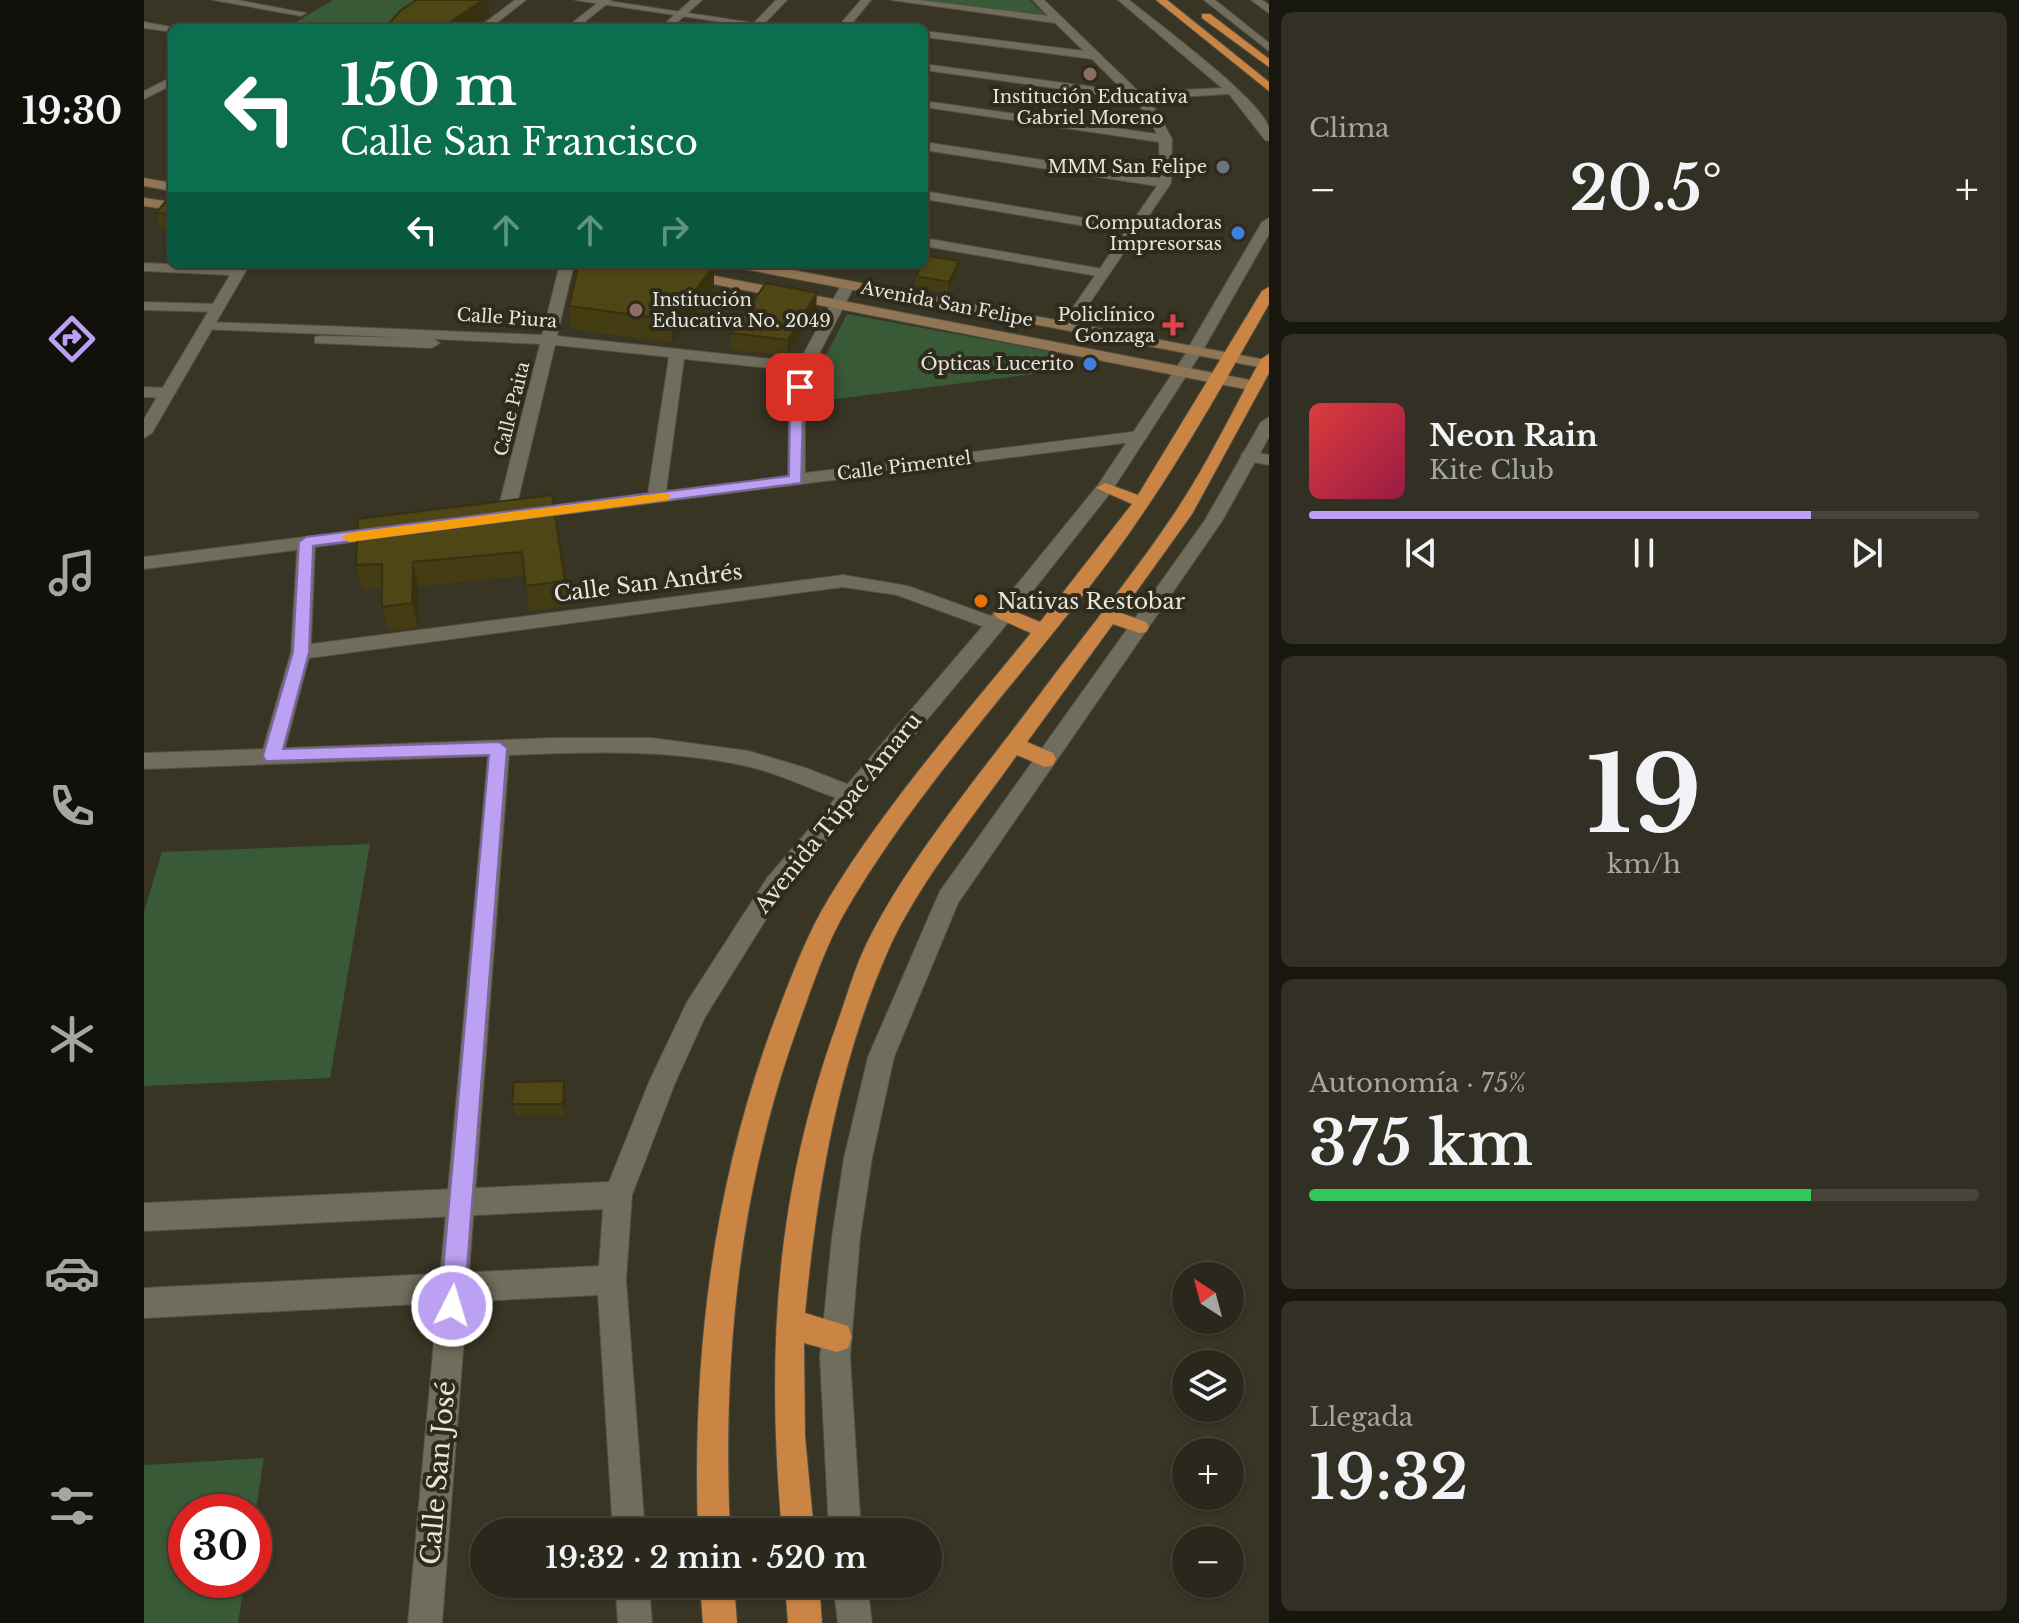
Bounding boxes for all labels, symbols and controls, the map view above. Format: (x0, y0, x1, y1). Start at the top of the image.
text: 150 m (340, 51, 517, 120)
icon: left (208, 56, 312, 160)
marker: Institución Educativa Gabriel Moreno (1081, 65, 1099, 83)
place label: Institución Educativa Gabriel Moreno (992, 86, 1188, 129)
text: 19:30 (22, 89, 122, 134)
text: Clima (1309, 112, 1389, 144)
text: Calle San Francisco (340, 120, 698, 165)
text: 20.5° (1569, 152, 1722, 226)
place label: MMM San Felipe (1048, 156, 1207, 178)
marker: MMM San Felipe (1214, 158, 1232, 176)
text: − (1309, 162, 1337, 217)
text: + (1955, 162, 1979, 217)
icon: left (400, 208, 444, 252)
icon: ahead (484, 208, 528, 252)
icon: ahead (568, 208, 612, 252)
icon: right (652, 208, 696, 252)
place label: Computadoras Impresorsas (1085, 212, 1222, 255)
marker: Computadoras Impresorsas (1229, 224, 1247, 242)
street label: Avenida San Felipe (858, 276, 1035, 331)
place label: Institución Educativa No. 2049 (652, 289, 831, 332)
marker: Institución Educativa No. 2049 (627, 301, 645, 319)
street label: Calle Piura (456, 304, 558, 332)
place label: Policlínico Gonzaga (1058, 304, 1155, 347)
icon: directions (44, 311, 100, 367)
marker: Policlínico Gonzaga (1162, 314, 1184, 336)
place label: Ópticas Lucerito (920, 352, 1074, 375)
pin (766, 353, 834, 421)
marker: Ópticas Lucerito (1081, 355, 1099, 373)
street label: Calle Paita (490, 359, 534, 459)
icon: arrive (778, 365, 822, 409)
text: Neon Rain (1429, 417, 1598, 454)
street label: Calle Pimentel (836, 447, 973, 485)
text: Kite Club (1429, 454, 1554, 486)
icon: previous (1399, 531, 1443, 575)
icon: pause (1622, 531, 1666, 575)
icon: next (1845, 531, 1889, 575)
icon: music (44, 545, 100, 601)
street label: Calle San Andrés (552, 558, 744, 608)
place label: Nativas Restobar (997, 588, 1186, 615)
marker: Nativas Restobar (972, 592, 990, 610)
street label: Avenida Túpac Amaru (748, 707, 927, 919)
text: 19 (1586, 731, 1702, 860)
icon: phone (44, 778, 100, 834)
text: km/h (1607, 848, 1681, 880)
icon: climate (44, 1011, 100, 1067)
text: Autonomía · 75% (1309, 1067, 1526, 1099)
text: 375 km (1309, 1107, 1533, 1181)
icon: car (44, 1245, 100, 1301)
north arrow (1172, 1262, 1244, 1334)
map controls (1172, 1262, 1244, 1598)
position arrow (410, 1264, 494, 1348)
button: layers (1172, 1350, 1244, 1422)
street label: Calle San José (414, 1380, 462, 1566)
text: Llegada (1309, 1401, 1413, 1433)
button: + (1172, 1438, 1244, 1510)
text: 19:32 (1309, 1441, 1468, 1515)
icon: filters (44, 1478, 100, 1534)
speed limit sign: 30 (168, 1494, 272, 1598)
button: − (1172, 1526, 1244, 1598)
text: 19:32 · 2 min · 520 m (545, 1539, 867, 1576)

